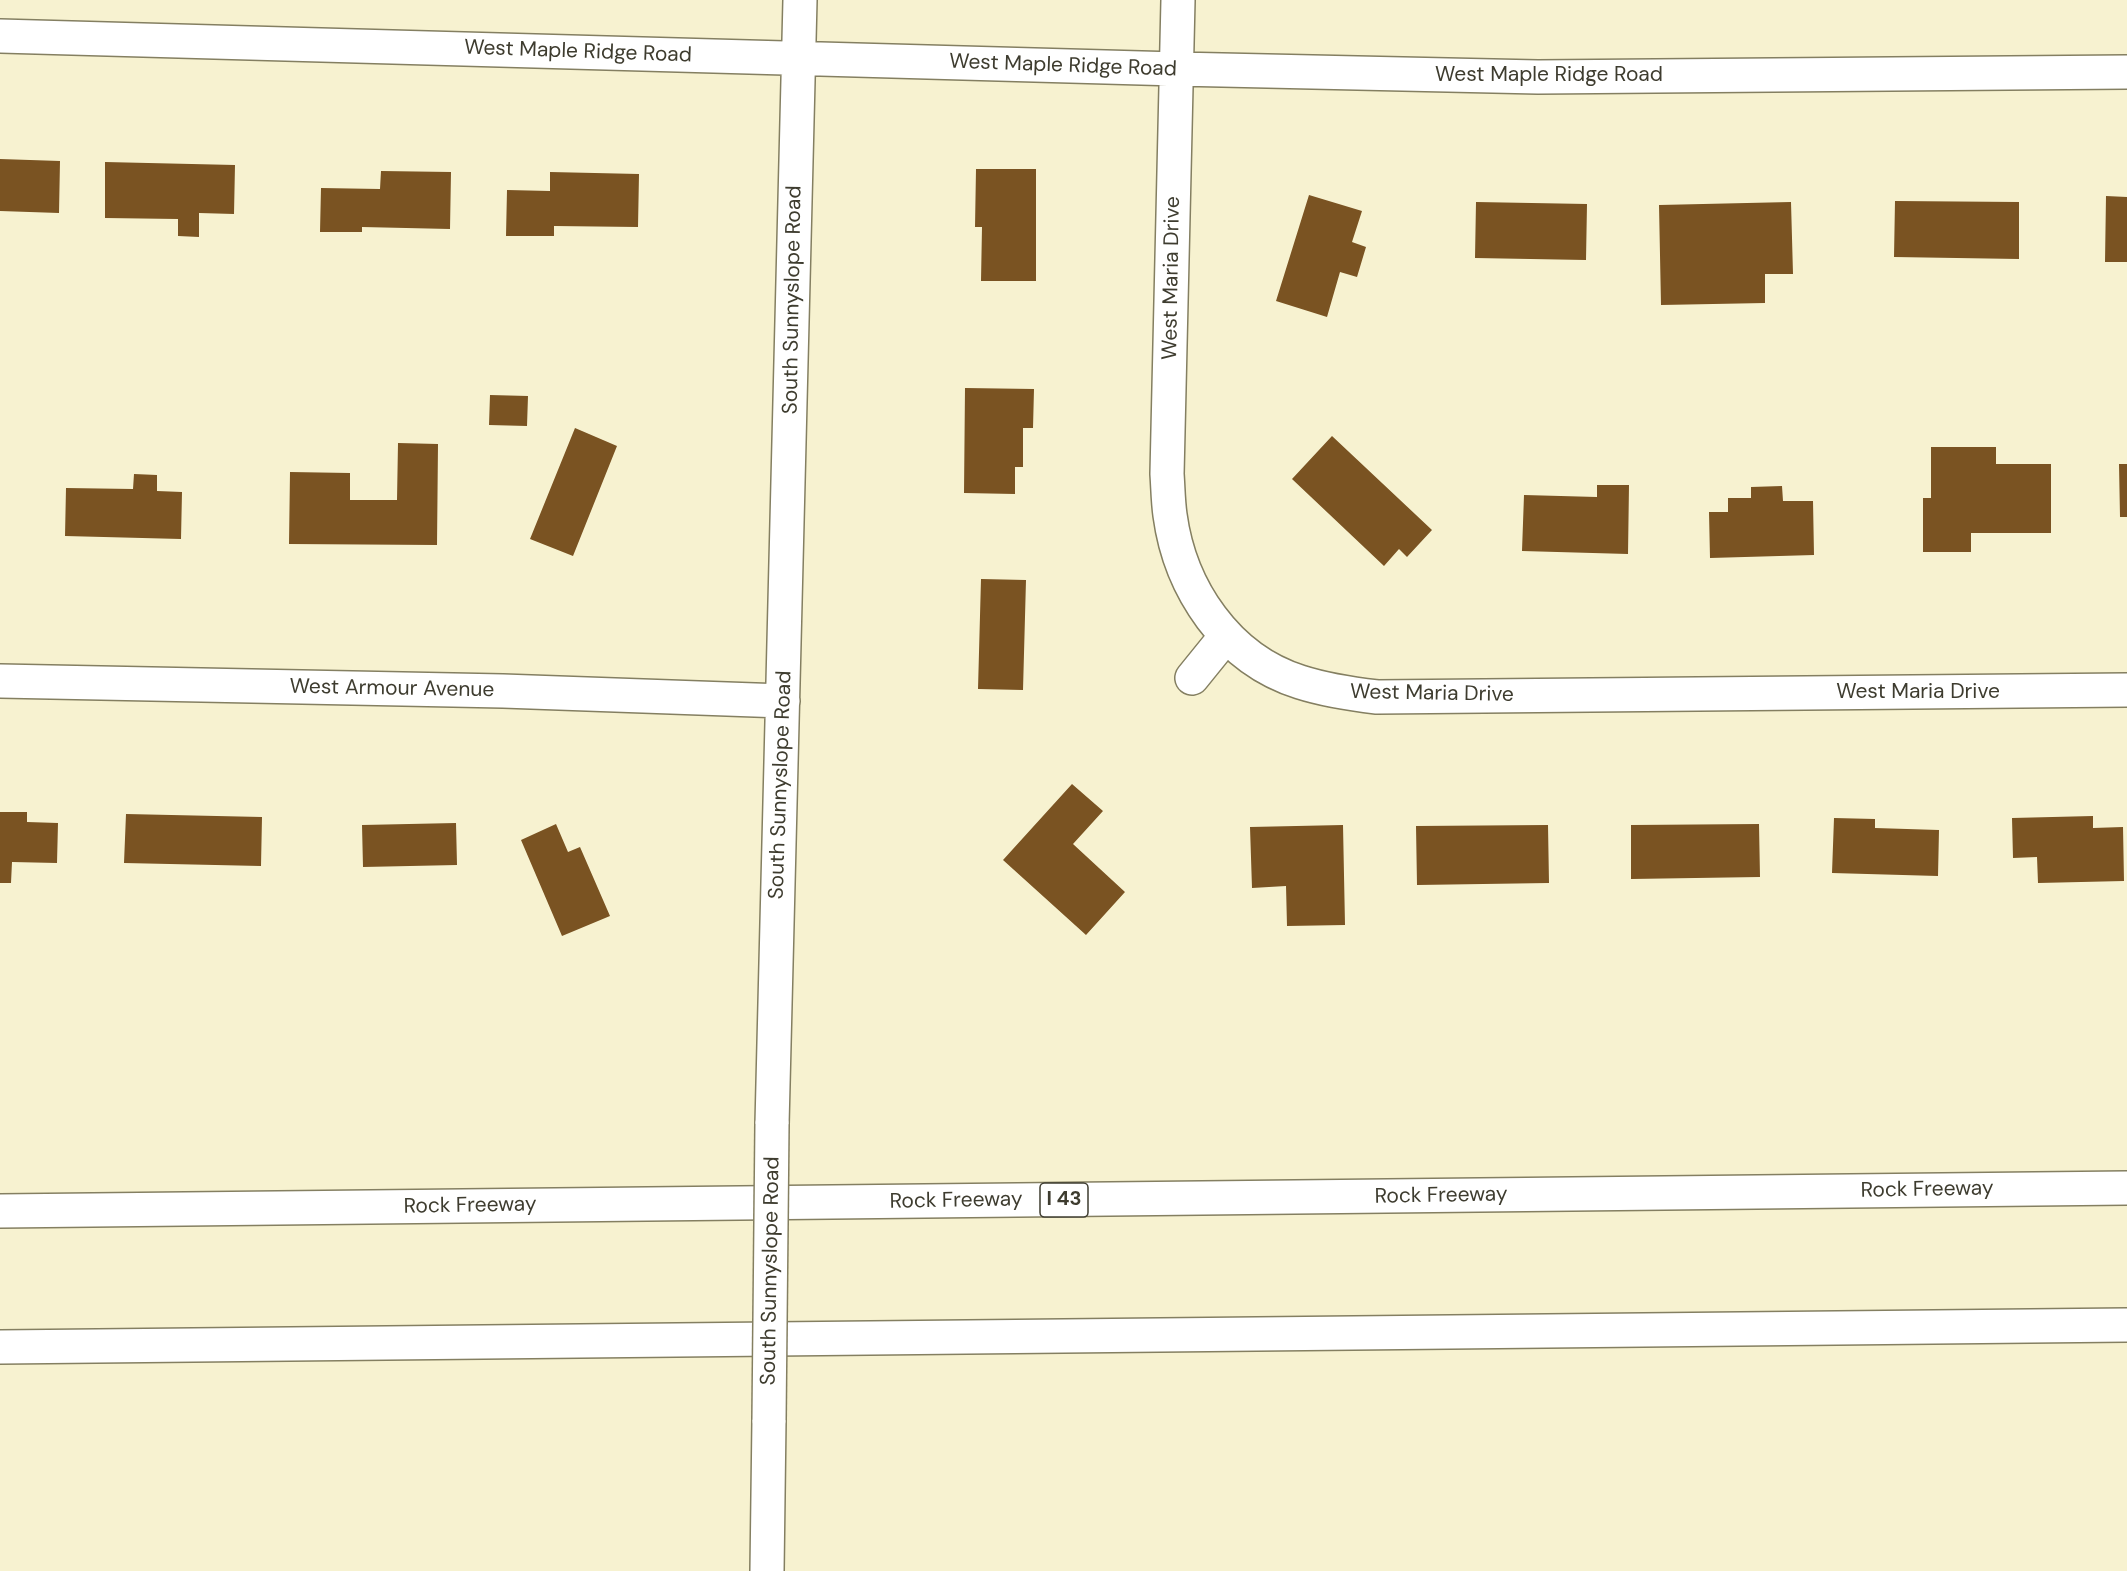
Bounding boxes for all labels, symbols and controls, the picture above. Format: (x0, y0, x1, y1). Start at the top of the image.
street label: West Maple Ridge Road (464, 35, 692, 69)
street label: West Maple Ridge Road (949, 49, 1177, 83)
street label: West Maple Ridge Road (1435, 62, 1663, 88)
street label: South Sunnyslope Road (778, 185, 808, 415)
street label: West Maria Drive (1158, 196, 1186, 360)
street label: South Sunnyslope Road (764, 670, 798, 900)
street label: West Armour Avenue (289, 675, 495, 703)
street label: West Maria Drive (1836, 679, 2000, 705)
street label: West Maria Drive (1350, 680, 1514, 708)
street label: South Sunnyslope Road (756, 1156, 786, 1386)
street label: Rock Freeway (1860, 1176, 1994, 1204)
street label: Rock Freeway (1374, 1182, 1508, 1210)
road number: I 43 (1040, 1183, 1088, 1217)
street label: Rock Freeway (889, 1187, 1023, 1215)
street label: Rock Freeway (403, 1192, 537, 1220)

